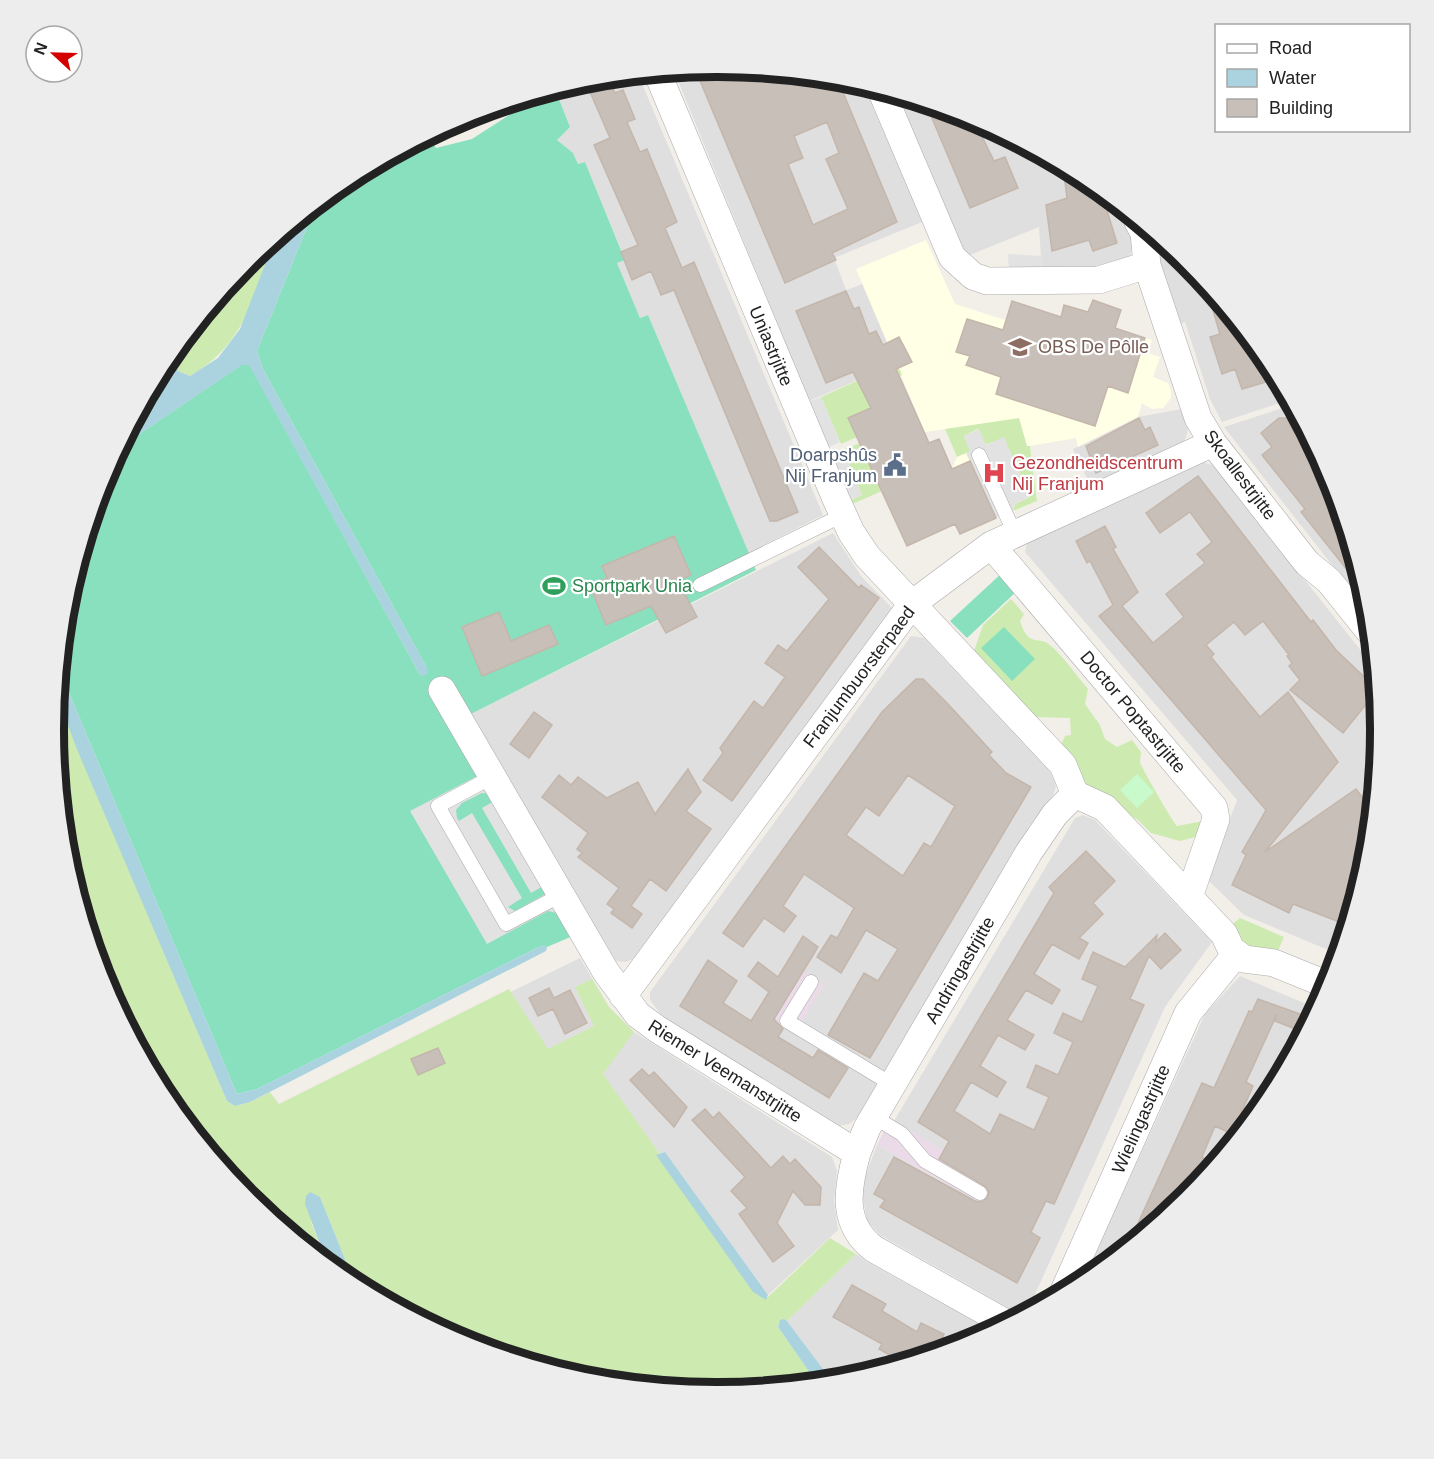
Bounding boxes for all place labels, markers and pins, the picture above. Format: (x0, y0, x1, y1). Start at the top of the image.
school or university icon: OBS De Pôlle (1007, 334, 1033, 360)
place label: OBS De Pôlle (1038, 337, 1149, 357)
place label: Doarpshûs Nij Franjum (785, 445, 877, 486)
public building icon: Doarpshûs Nij Franjum (882, 452, 908, 478)
place label: Gezondheidscentrum Nij Franjum (1012, 453, 1183, 494)
hospital icon: Gezondheidscentrum Nij Franjum (981, 460, 1007, 486)
sports icon: Sportpark Unia (541, 573, 567, 599)
place label: Sportpark Unia (572, 576, 693, 596)

